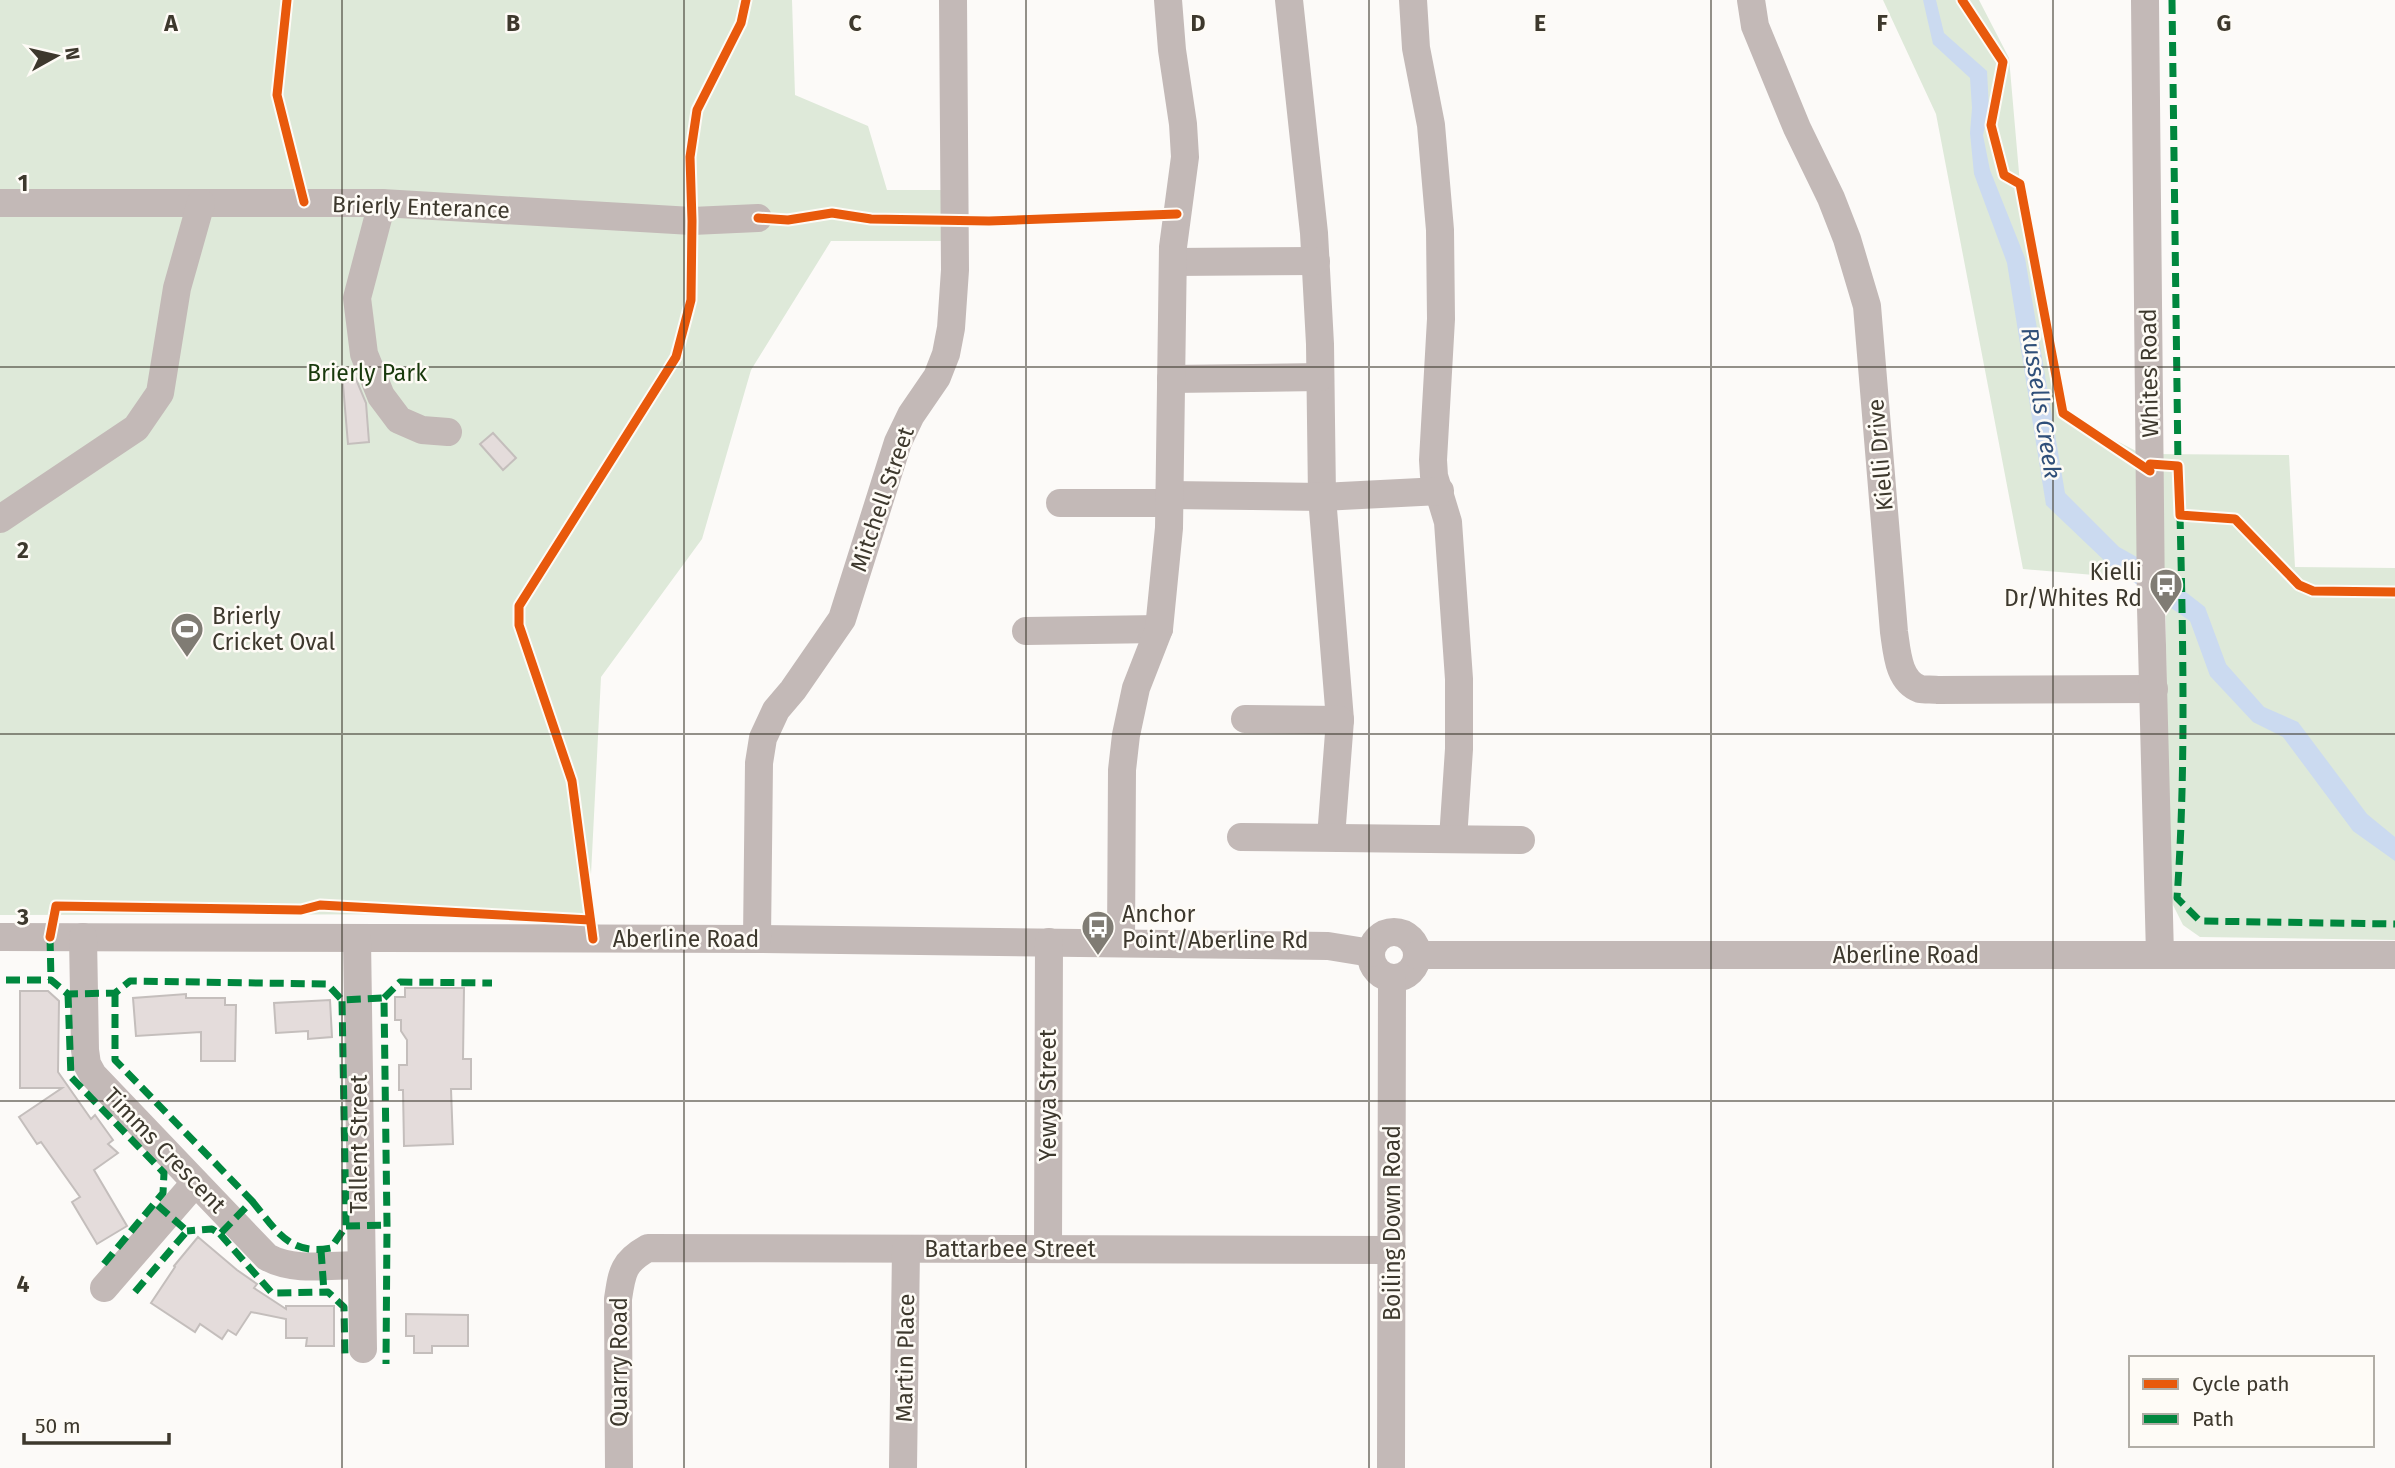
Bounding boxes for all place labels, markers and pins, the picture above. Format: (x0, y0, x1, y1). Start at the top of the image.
place label: Kielli Dr/Whites Rd (2004, 558, 2142, 612)
bus stop icon: Kielli Dr/Whites Rd (2147, 566, 2185, 615)
place label: Brierly Cricket Oval (212, 602, 336, 656)
sports icon: Brierly Cricket Oval (168, 610, 206, 659)
place label: Anchor Point/Aberline Rd (1122, 900, 1309, 954)
bus stop icon: Anchor Point/Aberline Rd (1079, 908, 1117, 957)

